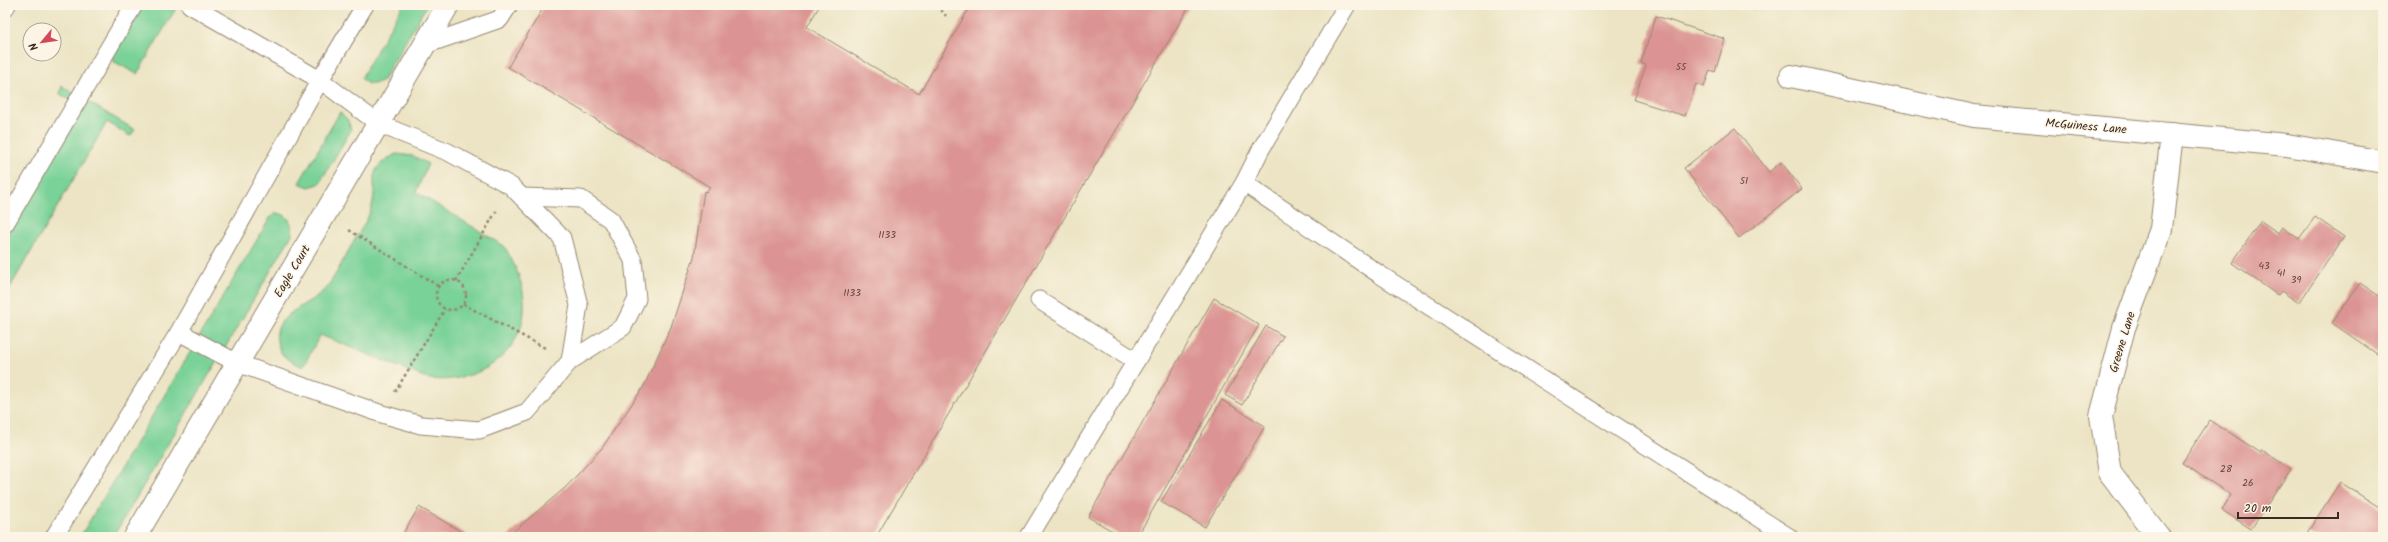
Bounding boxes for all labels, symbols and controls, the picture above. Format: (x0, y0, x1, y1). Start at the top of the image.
north arrow (22, 22, 62, 62)
text: N (25, 39, 44, 54)
house number: 55 (1676, 59, 1687, 75)
street label: McGuiness Lane (2044, 113, 2128, 140)
house number: 51 (1740, 173, 1748, 189)
house number: 1133 (878, 227, 896, 243)
street label: Eagle Court (269, 241, 316, 301)
house number: 43 (2258, 258, 2270, 274)
house number: 41 (2277, 265, 2285, 281)
house number: 39 (2291, 272, 2301, 288)
house number: 1133 (843, 285, 861, 301)
street label: Greene Lane (2104, 309, 2141, 375)
house number: 28 (2220, 461, 2233, 477)
house number: 26 (2242, 475, 2254, 491)
scale bar (2238, 494, 2338, 520)
text: 20 m (2244, 499, 2272, 518)

